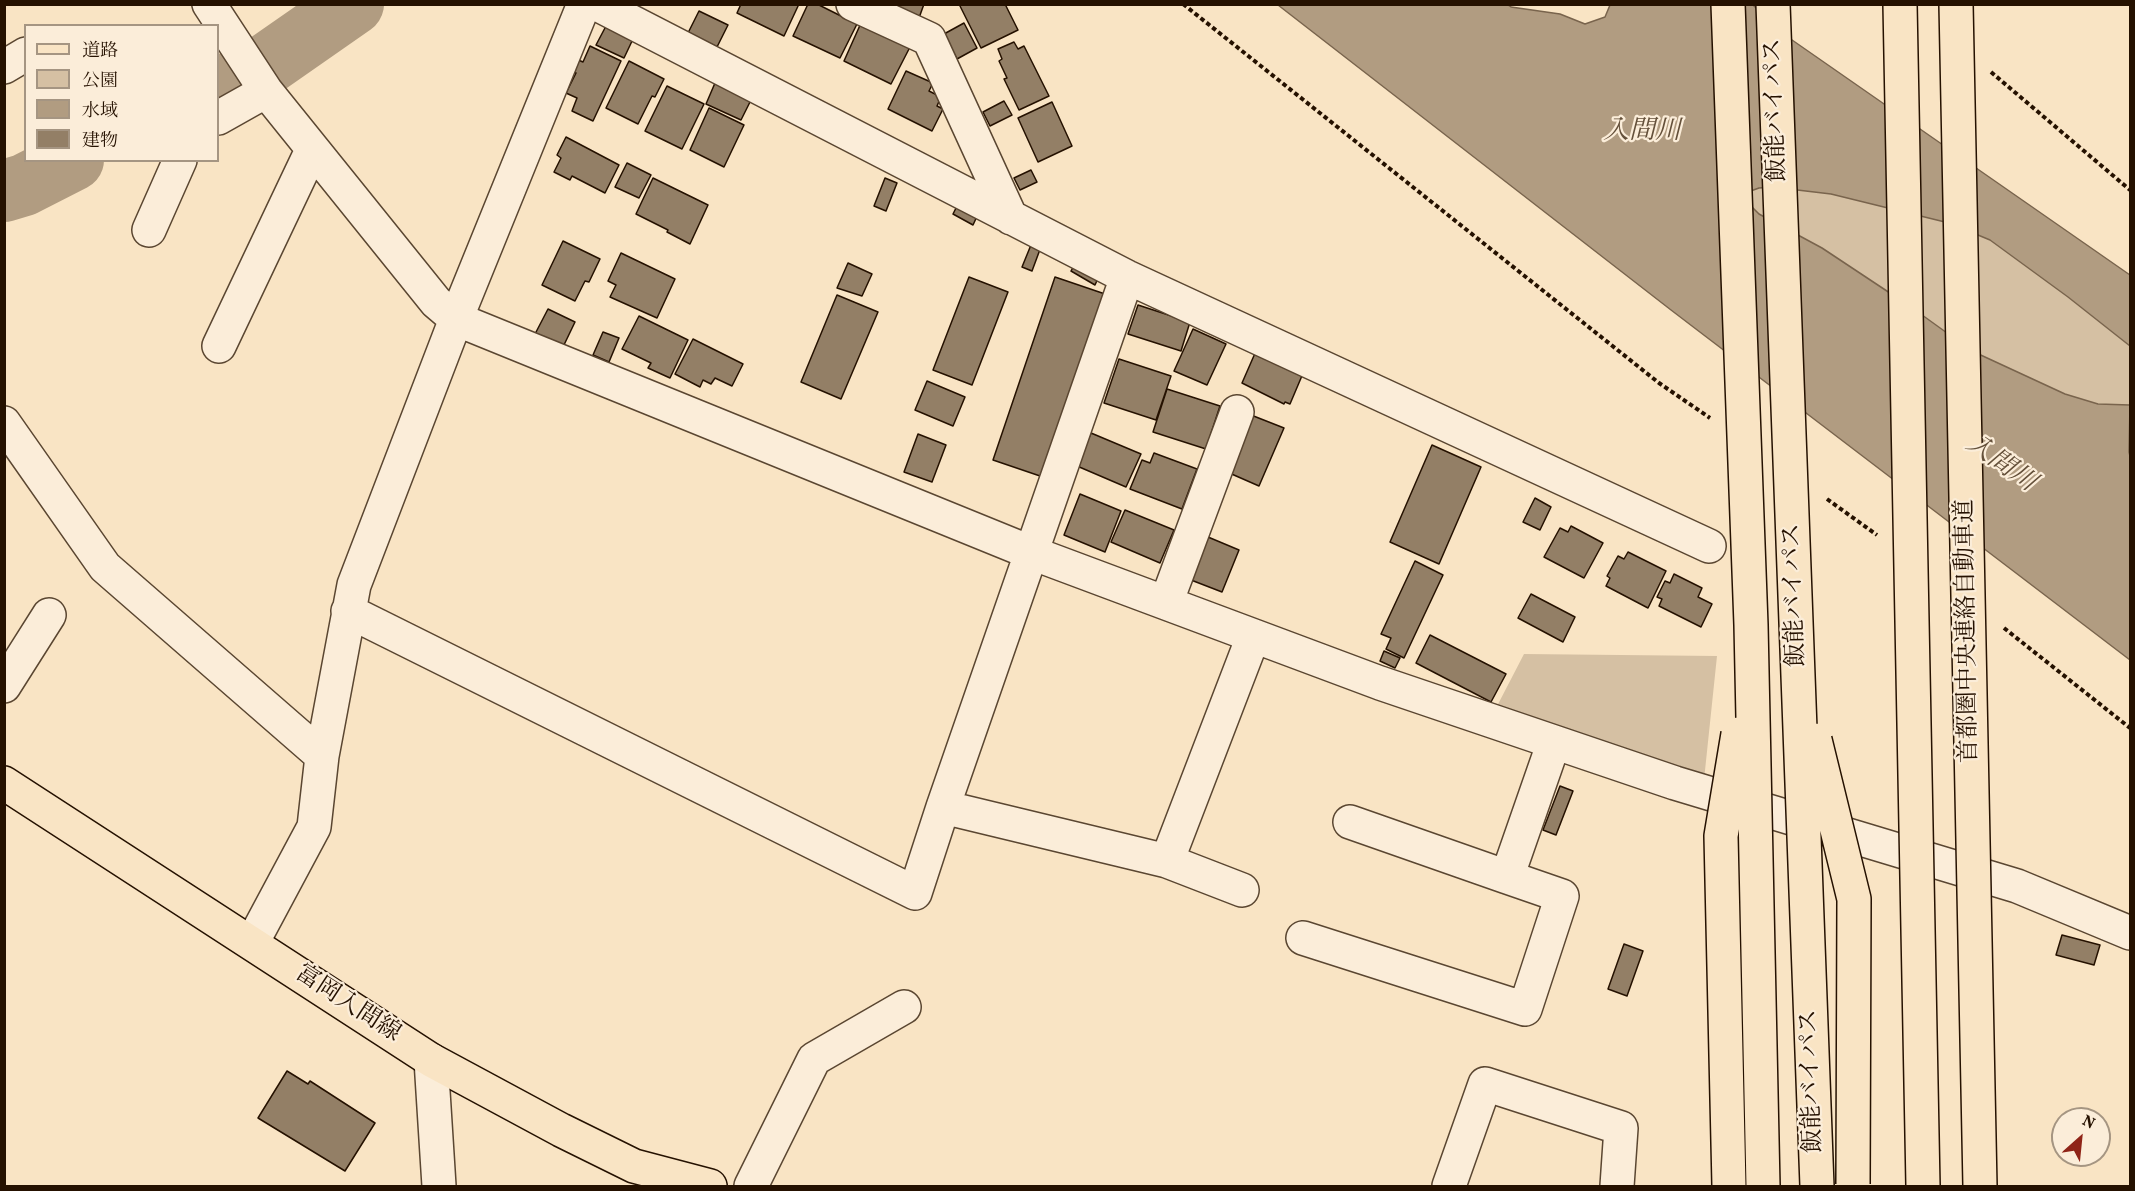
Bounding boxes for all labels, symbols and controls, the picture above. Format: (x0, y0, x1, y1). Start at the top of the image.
legend (24, 24, 219, 162)
street label: 飯能バイパス (1760, 38, 1794, 182)
text: 道路 (82, 39, 118, 64)
text: 公園 (82, 69, 118, 94)
text: 水域 (82, 99, 118, 124)
water label: 入間川 (1603, 117, 1681, 149)
text: 建物 (82, 129, 118, 154)
water label: 入間川 (1959, 430, 2041, 500)
street label: 首都圏中央連絡自動車道 (1952, 499, 1986, 763)
street label: 飯能バイパス (1779, 523, 1813, 667)
street label: 富岡入間線 (289, 960, 405, 1050)
street label: 飯能バイパス (1796, 1009, 1830, 1153)
north arrow (2051, 1107, 2111, 1167)
text: N (2078, 1110, 2098, 1135)

